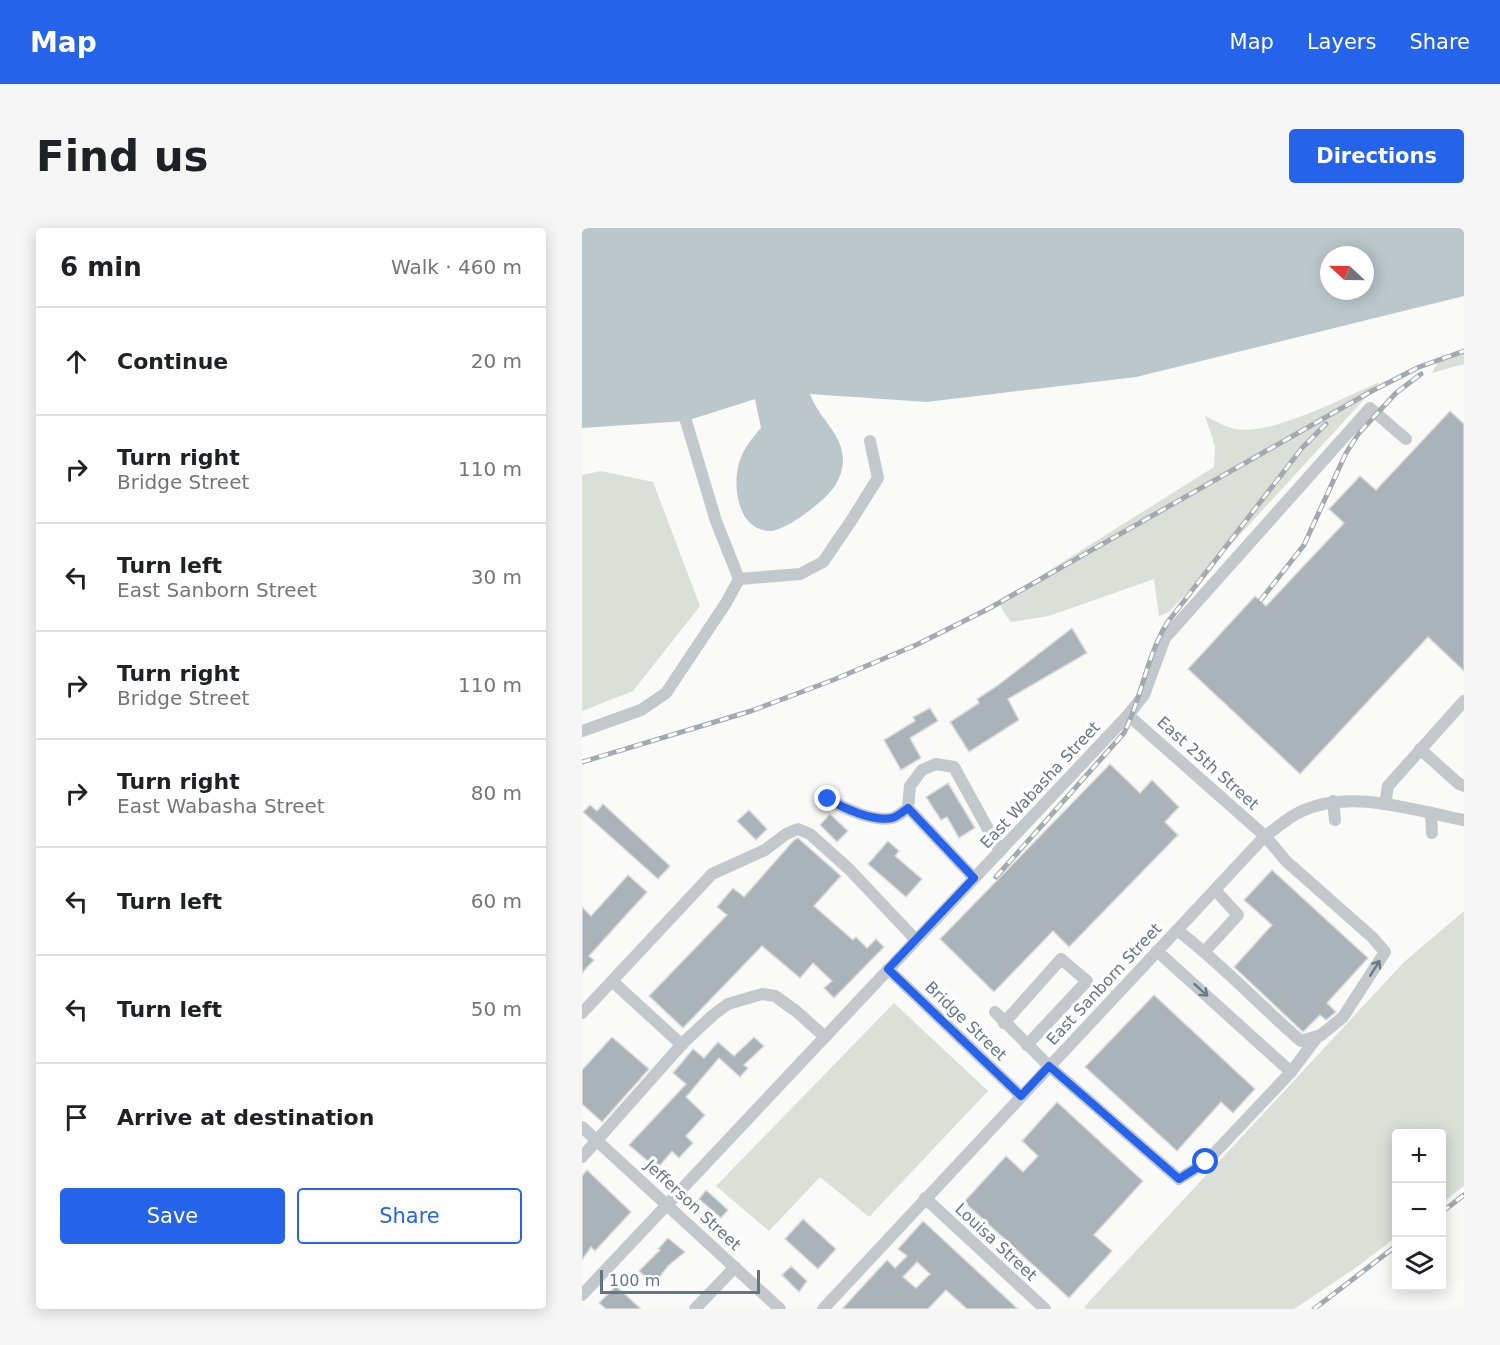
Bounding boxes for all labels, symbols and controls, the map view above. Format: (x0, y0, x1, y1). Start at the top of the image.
text: Map (30, 26, 97, 59)
text: Map (1230, 30, 1274, 54)
text: Layers (1307, 30, 1376, 54)
text: Share (1409, 30, 1470, 54)
button: Directions (1289, 129, 1464, 183)
text: Find us (36, 132, 209, 181)
north arrow (1320, 246, 1374, 300)
text: 6 min (60, 252, 142, 282)
text: Walk · 460 m (391, 255, 522, 279)
icon: ahead (60, 345, 93, 378)
text: Continue (117, 349, 228, 374)
text: 20 m (471, 349, 522, 373)
text: Turn right (117, 445, 240, 470)
icon: right (60, 453, 93, 486)
text: 110 m (458, 457, 522, 481)
text: Bridge Street (117, 470, 249, 494)
text: Turn left (117, 553, 222, 578)
icon: left (60, 561, 93, 594)
text: 30 m (471, 565, 522, 589)
text: East Sanborn Street (117, 578, 317, 602)
text: Turn right (117, 661, 240, 686)
icon: right (60, 669, 93, 702)
text: 110 m (458, 673, 522, 697)
text: Bridge Street (117, 686, 249, 710)
street label: East 25th Street (1153, 712, 1263, 814)
street label: East Wabasha Street (976, 718, 1104, 852)
text: Turn right (117, 769, 240, 794)
icon: right (60, 777, 93, 810)
text: 80 m (471, 781, 522, 805)
route end (814, 785, 840, 811)
text: East Wabasha Street (117, 794, 325, 818)
icon: left (60, 885, 93, 918)
text: Turn left (117, 889, 222, 914)
text: 60 m (471, 889, 522, 913)
street label: East Sanborn Street (1043, 919, 1165, 1049)
one-way arrow (1368, 959, 1381, 976)
street label: Bridge Street (921, 977, 1011, 1065)
one-way arrow (1193, 983, 1208, 998)
icon: left (60, 993, 93, 1026)
text: Turn left (117, 997, 222, 1022)
text: 50 m (471, 997, 522, 1021)
icon: arrive (60, 1101, 93, 1134)
text: Arrive at destination (117, 1105, 374, 1130)
map controls (1392, 1129, 1446, 1291)
button: + (1392, 1129, 1446, 1183)
route start (1192, 1148, 1218, 1174)
street label: Jefferson Street (640, 1155, 745, 1254)
button: − (1392, 1183, 1446, 1237)
button: Save (60, 1188, 285, 1244)
button: Share (297, 1188, 522, 1244)
street label: Louisa Street (951, 1199, 1041, 1285)
button: layers (1392, 1237, 1446, 1291)
scale bar (600, 1267, 760, 1294)
text: 100 m (609, 1271, 660, 1290)

